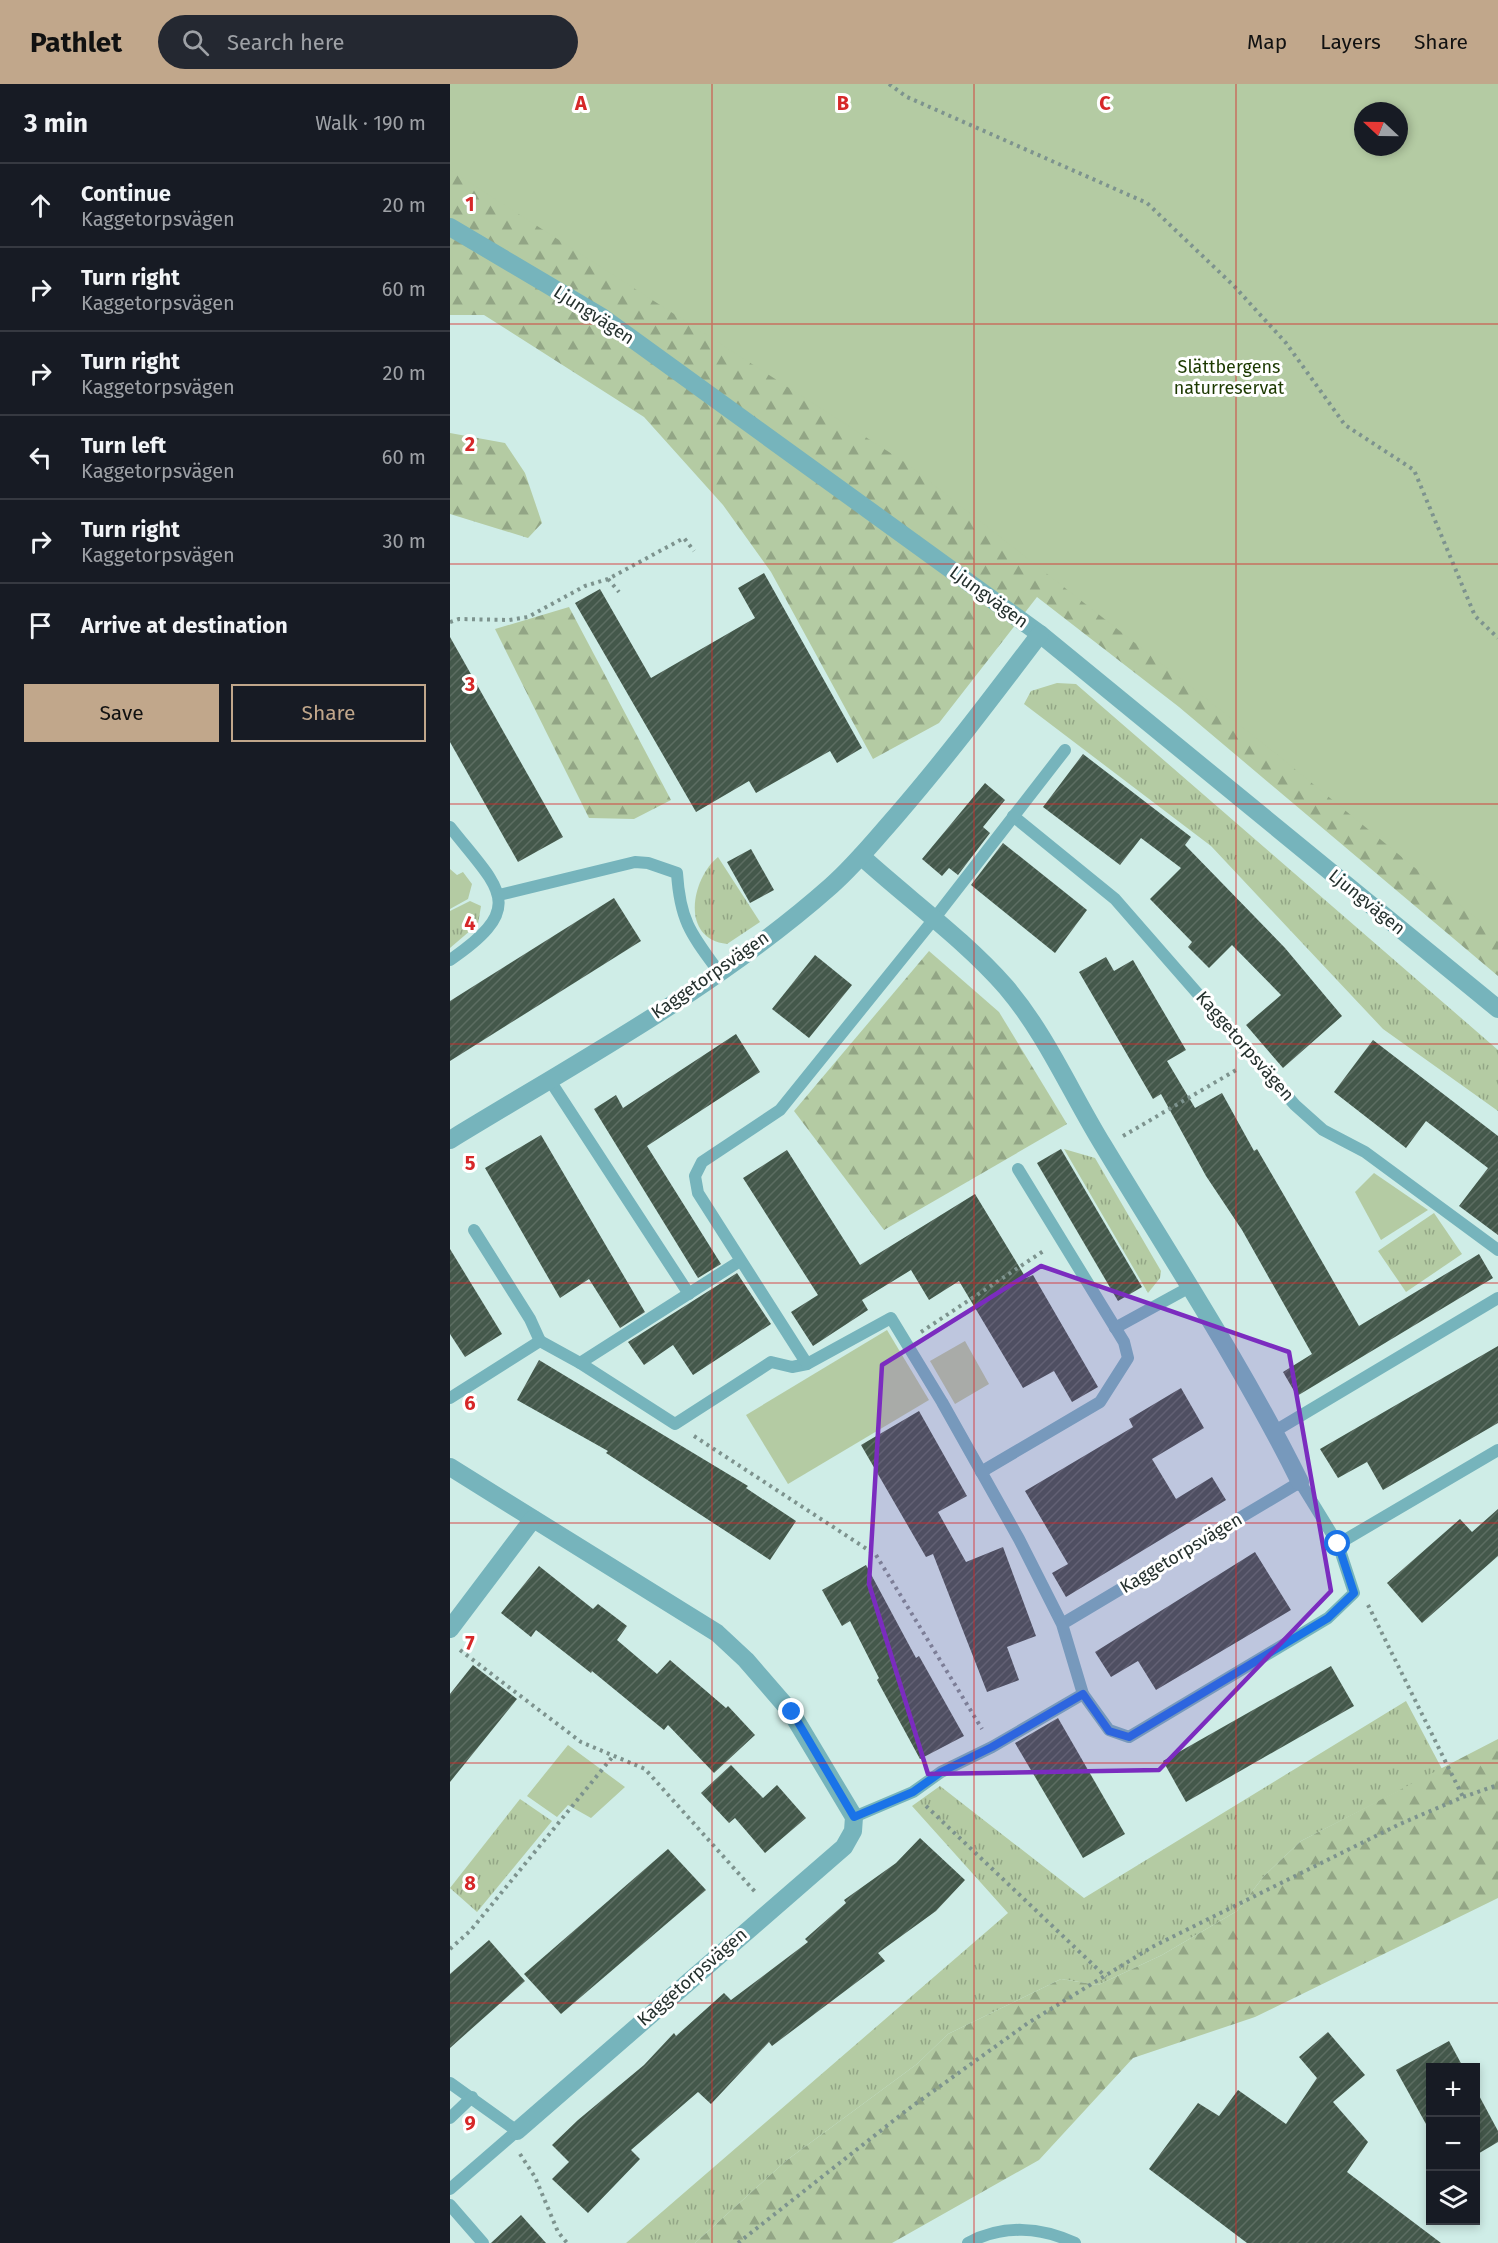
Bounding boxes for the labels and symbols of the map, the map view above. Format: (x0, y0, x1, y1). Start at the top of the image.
text: A (574, 91, 588, 115)
text: B (837, 91, 849, 115)
text: C (1099, 91, 1111, 115)
north arrow (1354, 102, 1408, 156)
text: 1 (465, 192, 475, 216)
street label: Ljungvägen (550, 281, 638, 349)
park label: Slättbergens naturreservat (1174, 356, 1285, 399)
text: 2 (465, 432, 475, 456)
street label: Ljungvägen (945, 561, 1033, 633)
text: 3 (464, 672, 475, 696)
street label: Ljungvägen (1324, 865, 1410, 939)
text: 4 (464, 911, 476, 935)
street label: Kaggetorpsvägen (647, 926, 773, 1024)
street label: Kaggetorpsvägen (1191, 987, 1299, 1105)
text: 5 (465, 1151, 476, 1175)
text: 6 (464, 1391, 476, 1415)
street label: Kaggetorpsvägen (1116, 1508, 1246, 1598)
route start (1324, 1530, 1350, 1556)
text: 7 (465, 1631, 475, 1655)
route end (778, 1698, 804, 1724)
text: 8 (464, 1871, 476, 1895)
street label: Kaggetorpsvägen (633, 1923, 751, 2031)
text: 9 (464, 2111, 476, 2135)

